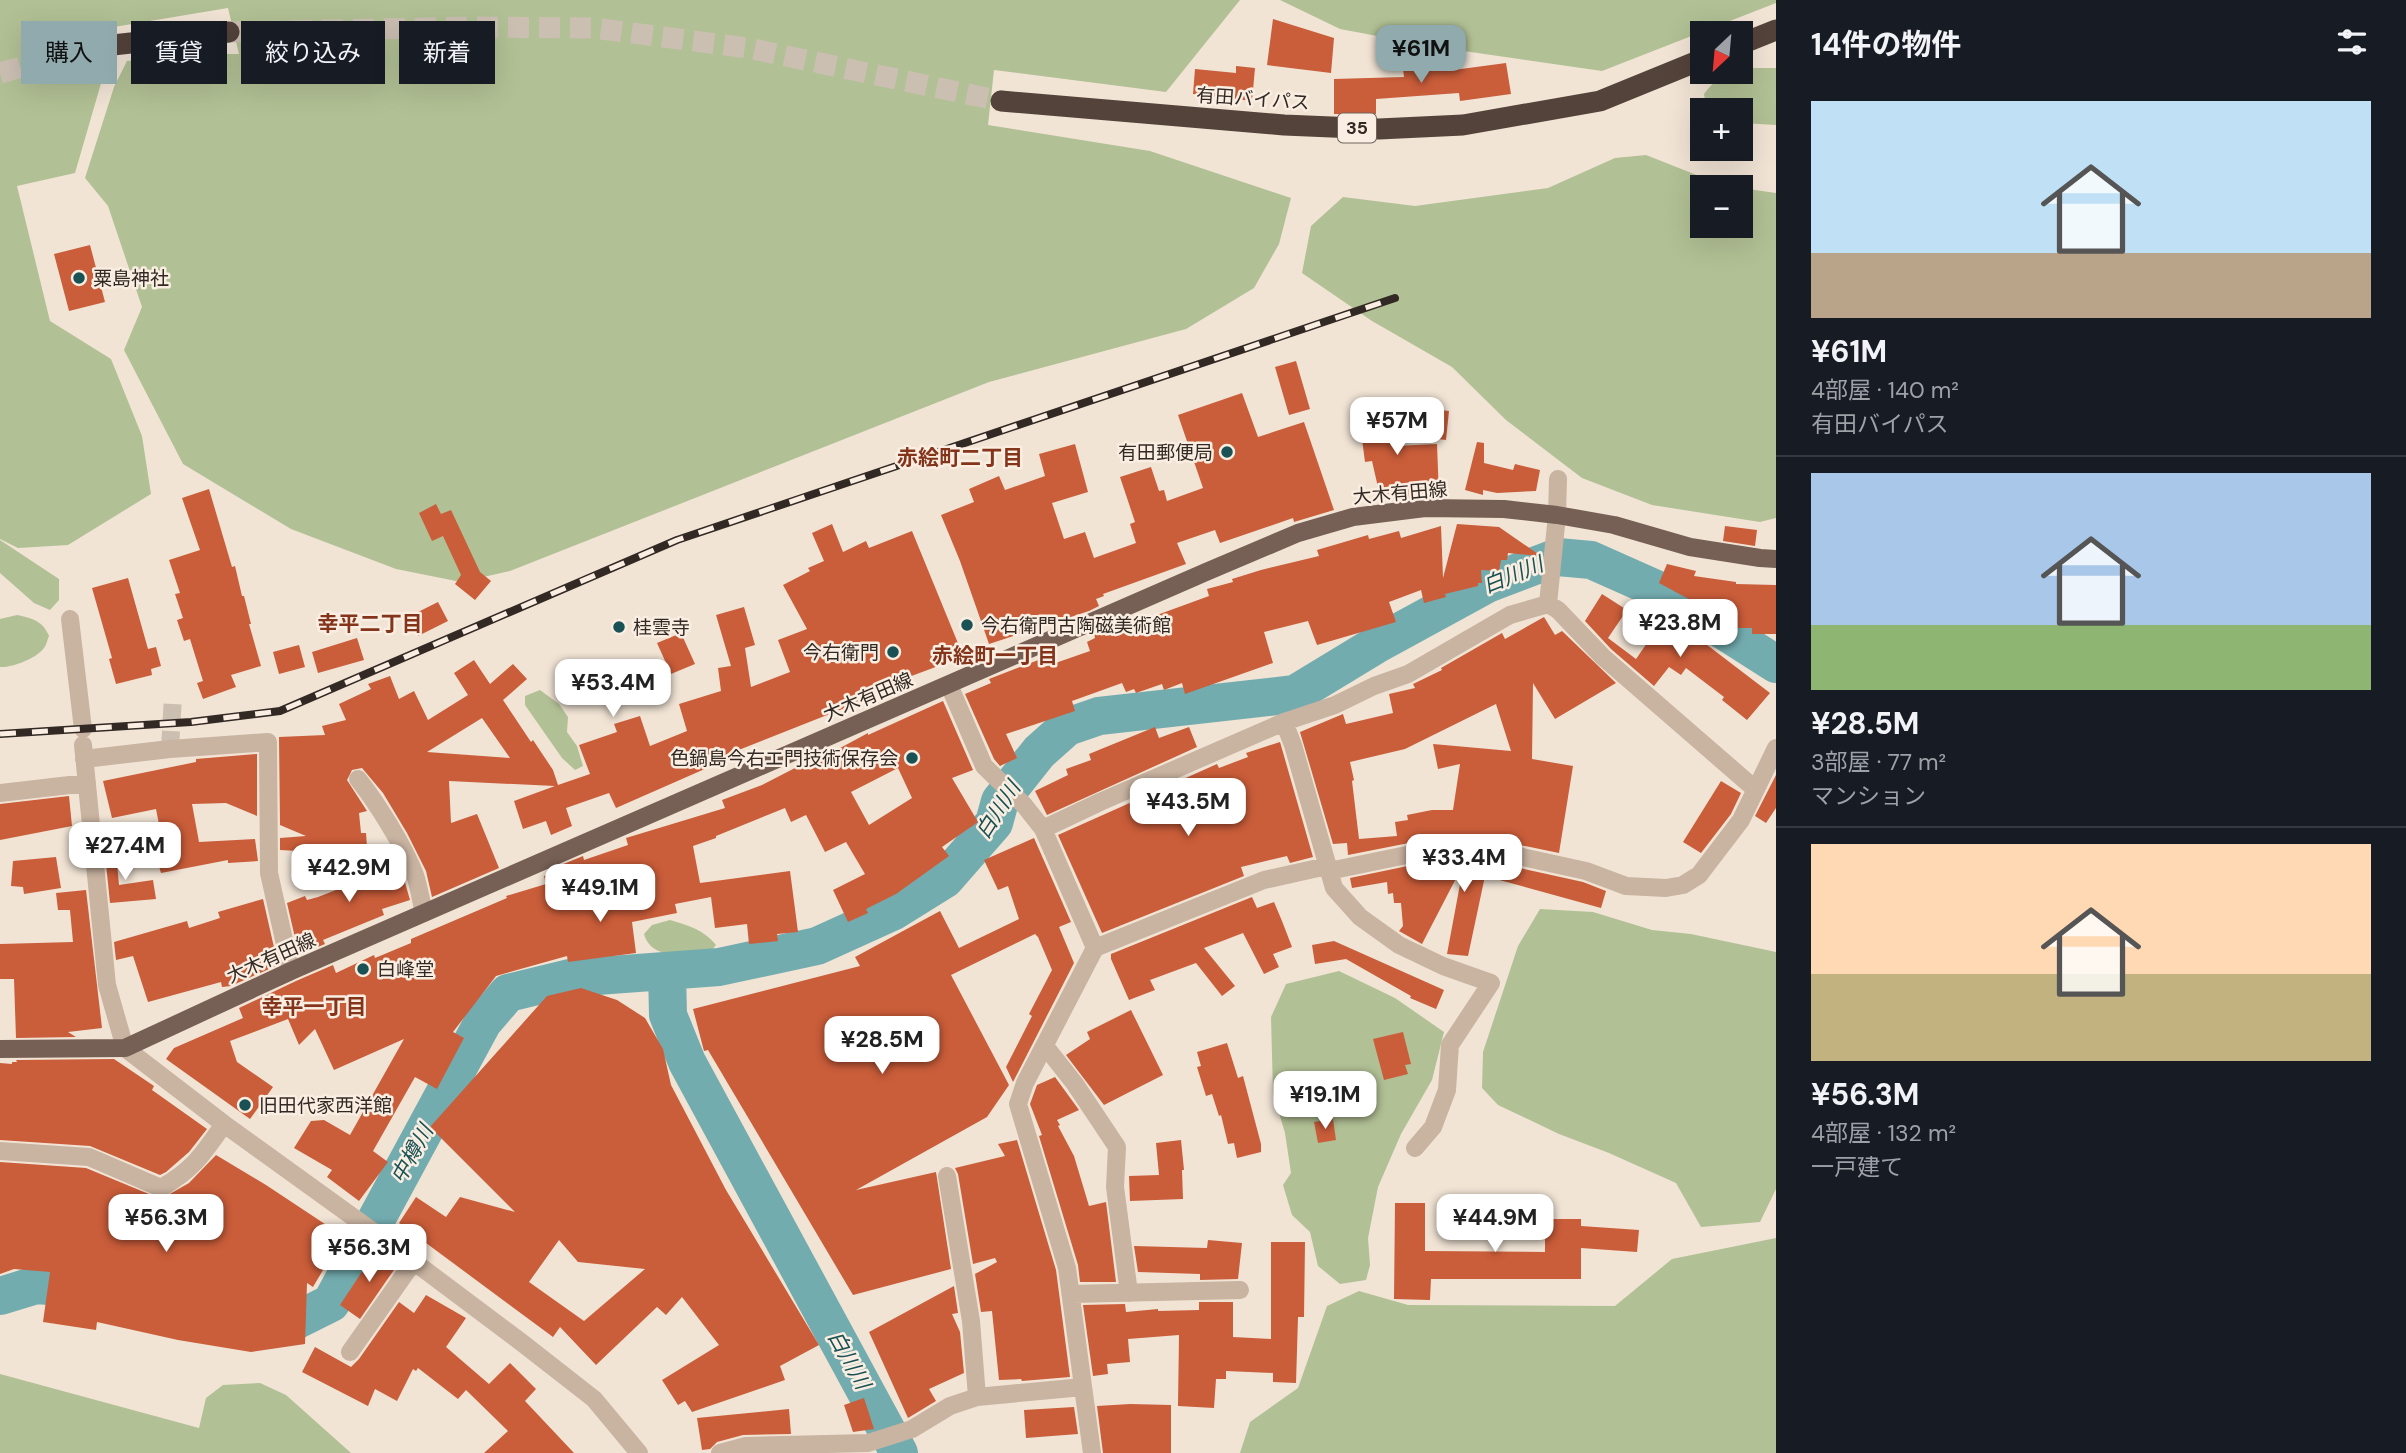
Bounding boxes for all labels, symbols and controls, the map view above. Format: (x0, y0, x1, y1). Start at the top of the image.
chip: 購入 (21, 21, 117, 84)
chip: 賃貸 (131, 21, 227, 84)
chip: 絞り込み (241, 21, 385, 84)
chip: 新着 (399, 21, 495, 84)
north arrow (1690, 21, 1754, 84)
map controls (1690, 21, 1753, 238)
icon: filters (2333, 23, 2371, 61)
pin: ¥61M (1380, 25, 1462, 85)
text: 14件の物件 (1811, 25, 1961, 64)
text: ¥61M (1392, 33, 1450, 63)
street label: 有田バイパス (1195, 83, 1311, 115)
button: + (1690, 98, 1753, 161)
road number: 35 (1338, 113, 1376, 142)
icon: home (2028, 146, 2154, 272)
button: − (1690, 175, 1753, 238)
place label: 粟島神社 (93, 266, 169, 291)
marker: 粟島神社 (71, 270, 87, 286)
text: ¥61M (1811, 332, 1887, 371)
text: 4部屋 · 140 m² (1811, 375, 1959, 405)
pin: ¥57M (1356, 398, 1438, 457)
text: ¥57M (1366, 405, 1428, 435)
text: 有田バイパス (1811, 409, 1949, 439)
place label: 有田郵便局 (1118, 440, 1213, 465)
district label: 赤絵町二丁目 (897, 444, 1023, 472)
marker: 有田郵便局 (1219, 444, 1235, 460)
street label: 大木有田線 (1352, 476, 1448, 510)
icon: home (2028, 518, 2154, 644)
water label: 白川川 (1479, 549, 1549, 600)
pin: ¥23.8M (1623, 600, 1737, 659)
text: ¥23.8M (1639, 607, 1721, 637)
district label: 幸平二丁目 (318, 610, 423, 638)
place label: 今右衛門古陶磁美術館 (981, 613, 1171, 638)
place label: 桂雲寺 (633, 615, 690, 640)
marker: 今右衛門古陶磁美術館 (959, 617, 975, 633)
marker: 桂雲寺 (611, 619, 627, 635)
place label: 今右衛門 (803, 640, 879, 665)
district label: 赤絵町一丁目 (932, 642, 1058, 670)
marker: 今右衛門 (885, 644, 901, 660)
pin: ¥53.4M (556, 660, 670, 719)
text: ¥53.4M (571, 667, 655, 697)
street label: 大木有田線 (819, 667, 917, 727)
text: ¥28.5M (1811, 704, 1919, 743)
place label: 色鍋島今右エ門技術保存会 (670, 746, 898, 771)
text: 3部屋 · 77 m² (1811, 747, 1946, 777)
marker: 色鍋島今右エ門技術保存会 (904, 750, 920, 766)
water label: 白川川 (969, 774, 1028, 844)
pin: ¥43.5M (1131, 778, 1245, 838)
text: マンション (1811, 781, 1926, 811)
text: ¥43.5M (1146, 786, 1230, 816)
pin: ¥27.4M (68, 822, 182, 882)
text: ¥27.4M (85, 830, 165, 860)
pin: ¥33.4M (1407, 834, 1521, 894)
text: ¥33.4M (1422, 842, 1506, 872)
pin: ¥42.9M (292, 844, 406, 904)
text: ¥42.9M (307, 852, 391, 882)
pin: ¥49.1M (543, 864, 657, 924)
text: ¥49.1M (561, 872, 639, 902)
icon: home (2028, 889, 2154, 1015)
street label: 大木有田線 (223, 927, 319, 989)
place label: 白峰堂 (377, 957, 434, 982)
marker: 白峰堂 (355, 961, 371, 977)
district label: 幸平一丁目 (262, 993, 367, 1021)
pin: ¥28.5M (825, 1016, 939, 1076)
text: ¥28.5M (840, 1024, 924, 1054)
pin: ¥19.1M (1268, 1072, 1382, 1131)
text: ¥56.3M (1811, 1075, 1919, 1114)
text: ¥19.1M (1289, 1079, 1361, 1109)
place label: 旧田代家西洋館 (259, 1093, 392, 1118)
marker: 旧田代家西洋館 (237, 1097, 253, 1113)
water label: 中樽川 (384, 1118, 440, 1188)
text: 4部屋 · 132 m² (1811, 1118, 1956, 1148)
text: 一戸建て (1811, 1152, 1903, 1182)
pin: ¥56.3M (109, 1194, 223, 1254)
pin: ¥44.9M (1438, 1194, 1552, 1254)
text: ¥56.3M (124, 1202, 208, 1232)
text: ¥44.9M (1453, 1202, 1537, 1232)
pin: ¥56.3M (312, 1224, 426, 1284)
text: ¥56.3M (327, 1232, 411, 1262)
water label: 白川川 (821, 1326, 877, 1396)

